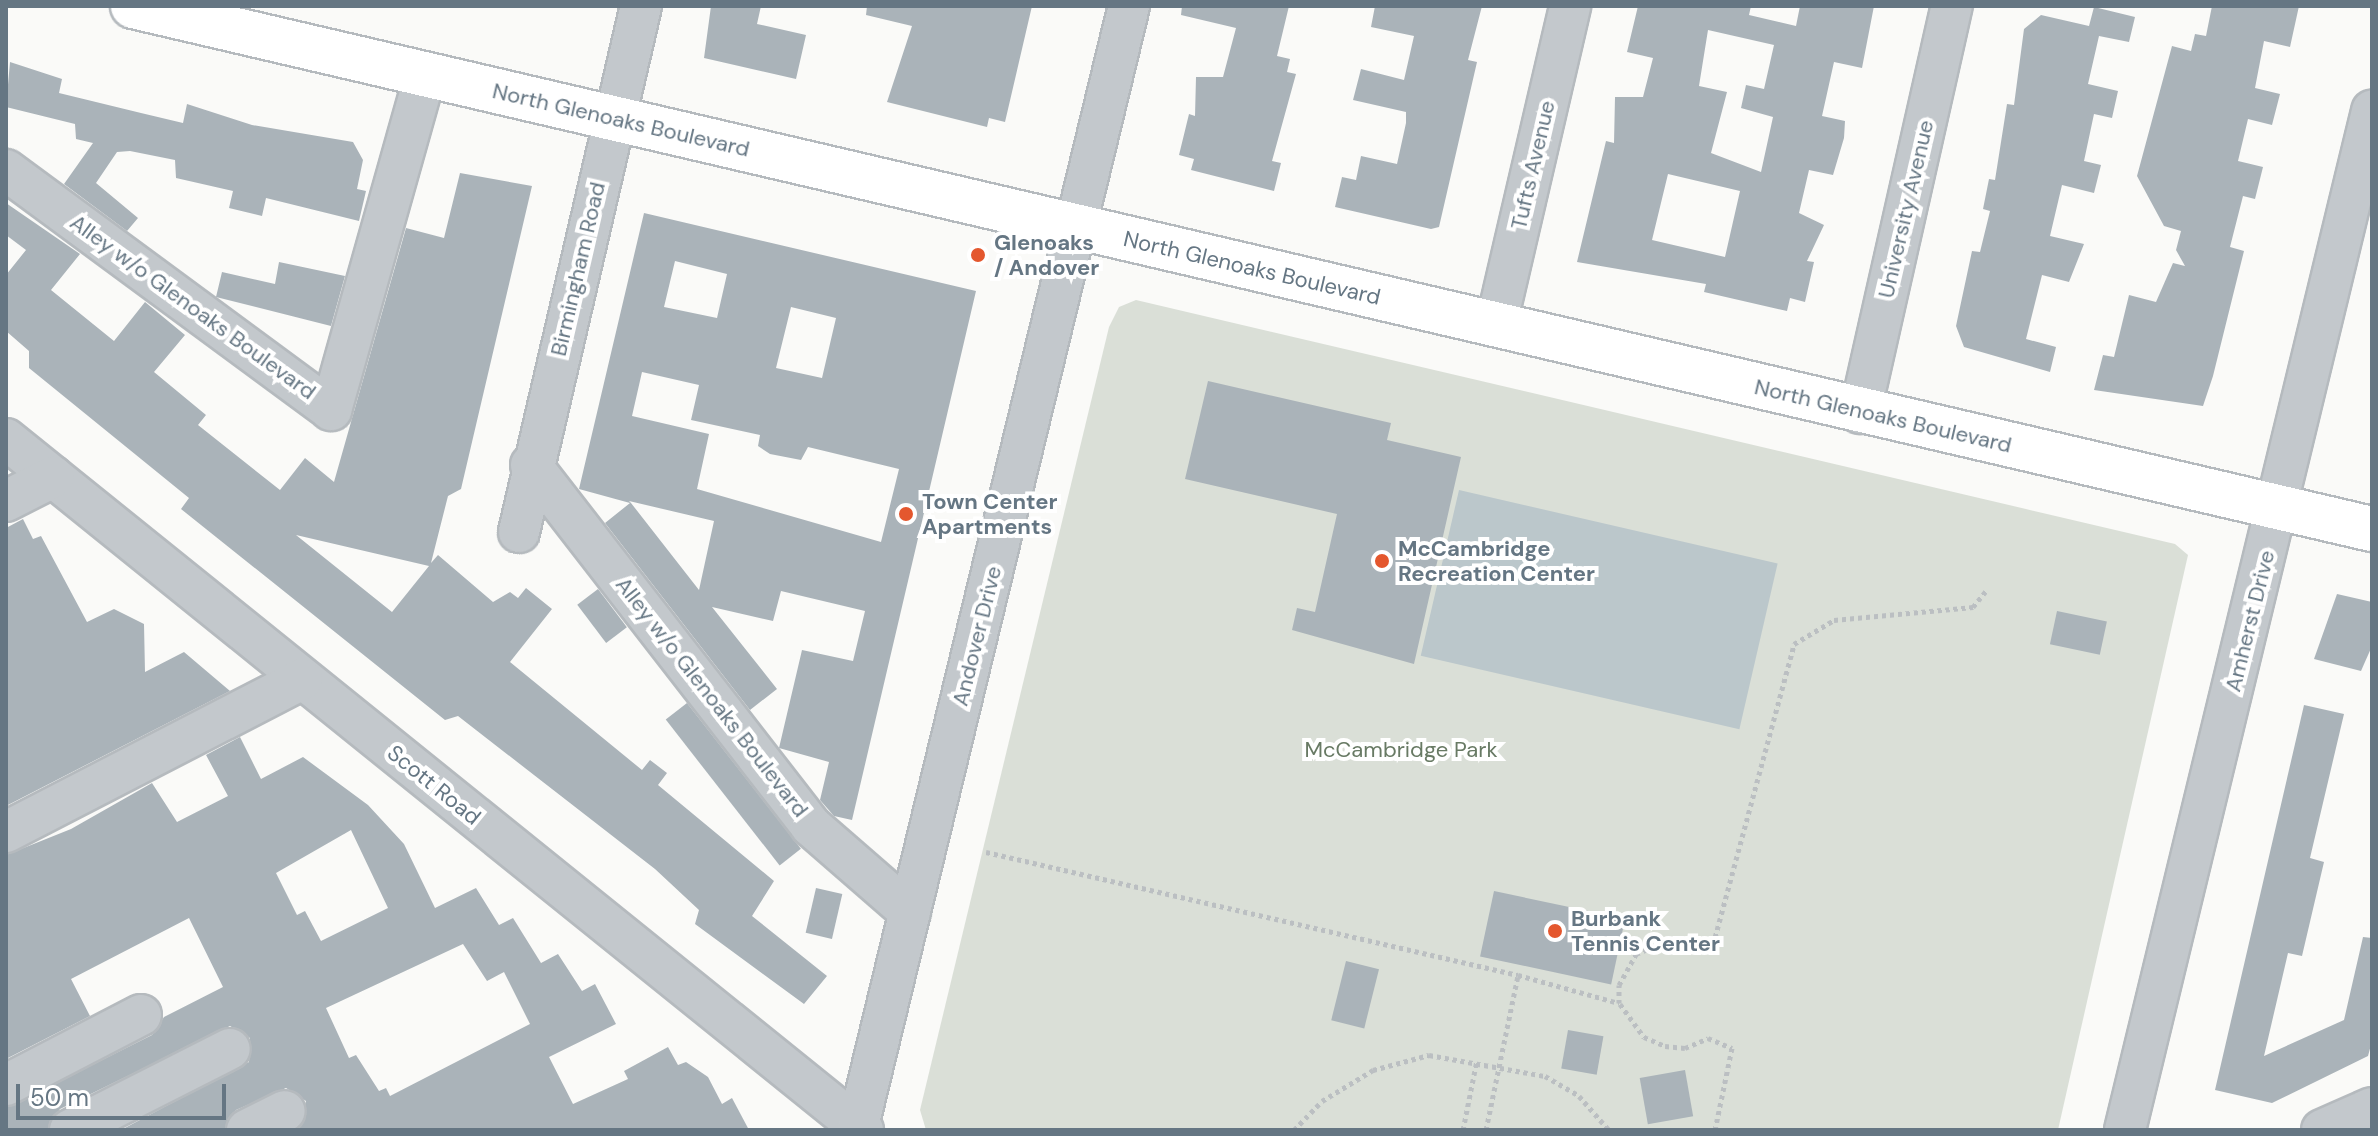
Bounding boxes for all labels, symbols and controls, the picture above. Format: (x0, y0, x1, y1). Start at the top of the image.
street label: North Glenoaks Boulevard (490, 78, 752, 162)
street label: Tufts Avenue (1505, 98, 1561, 232)
street label: University Avenue (1873, 117, 1939, 301)
street label: Birmingham Road (545, 179, 611, 359)
street label: Alley w/o Glenoaks Boulevard (65, 209, 321, 405)
street label: North Glenoaks Boulevard (1121, 226, 1383, 310)
place label: Glenoaks / Andover (994, 229, 1099, 280)
marker: Glenoaks / Andover (969, 246, 987, 264)
street label: North Glenoaks Boulevard (1752, 374, 2014, 458)
place label: Town Center Apartments (922, 488, 1058, 540)
marker: Town Center Apartments (897, 505, 915, 523)
place label: McCambridge Recreation Center (1398, 535, 1595, 586)
street label: Amherst Drive (2220, 548, 2280, 694)
marker: McCambridge Recreation Center (1373, 552, 1391, 570)
street label: Andover Drive (947, 563, 1007, 709)
street label: Alley w/o Glenoaks Boulevard (610, 572, 814, 822)
park label: McCambridge Park (1304, 737, 1498, 763)
street label: Scott Road (382, 739, 486, 831)
place label: Burbank Tennis Center (1571, 905, 1720, 956)
marker: Burbank Tennis Center (1546, 922, 1564, 940)
scale bar (20, 1068, 230, 1118)
text: 50 m (30, 1082, 89, 1113)

